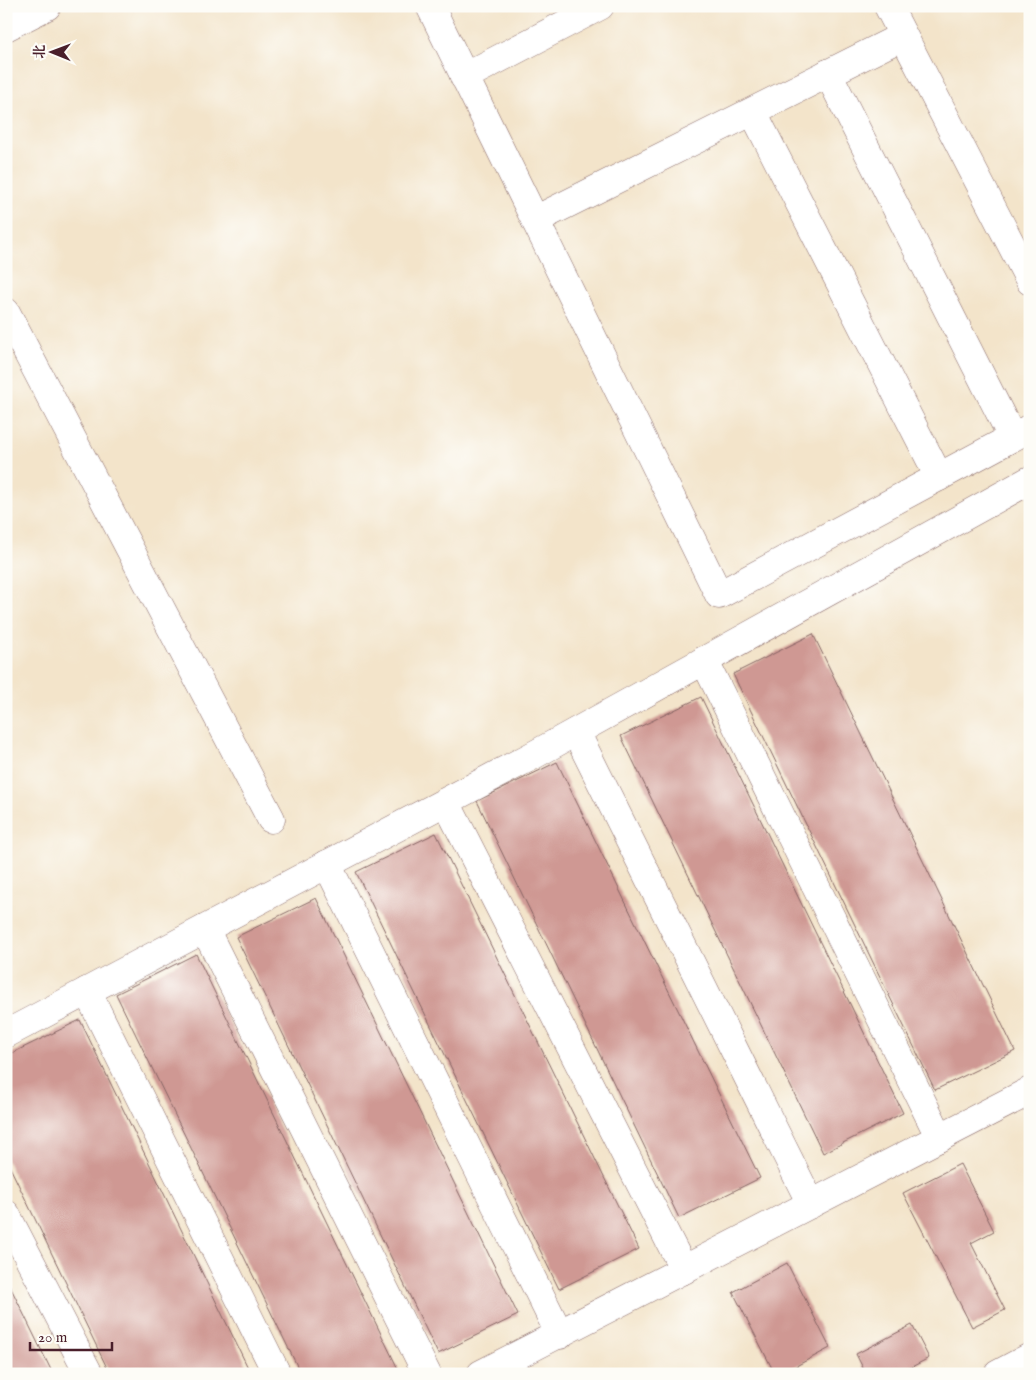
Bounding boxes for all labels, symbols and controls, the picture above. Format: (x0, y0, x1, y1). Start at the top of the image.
north arrow (28, 28, 78, 78)
text: 北 (31, 45, 49, 59)
scale bar (30, 1320, 112, 1352)
text: 20 m (38, 1328, 68, 1347)

